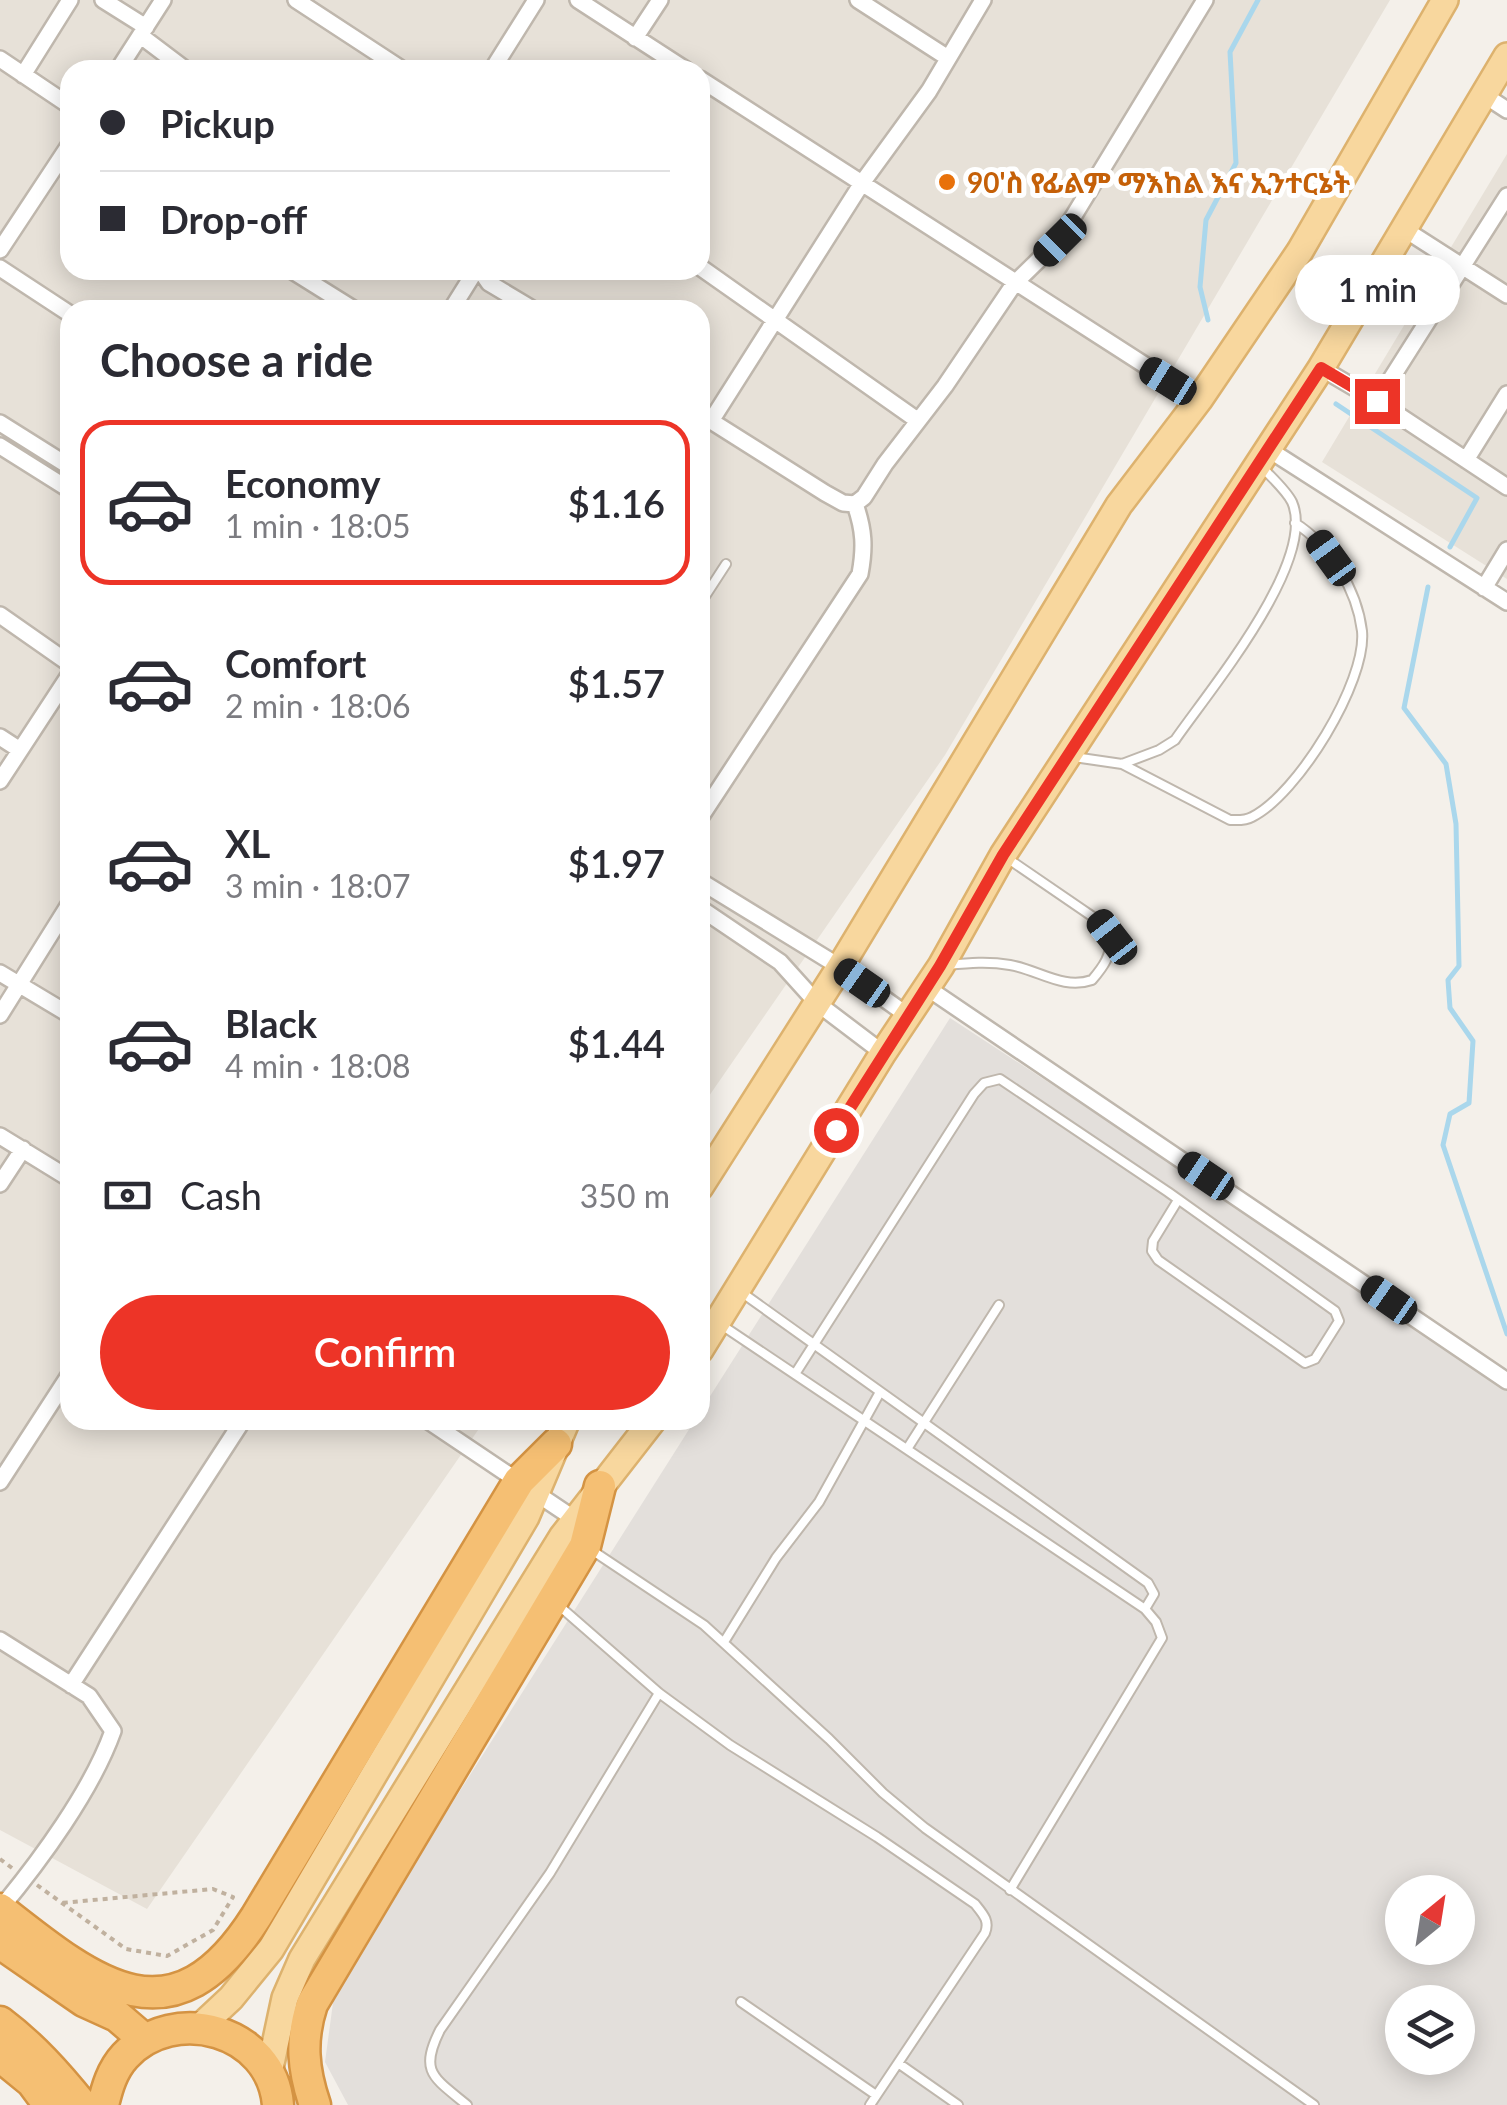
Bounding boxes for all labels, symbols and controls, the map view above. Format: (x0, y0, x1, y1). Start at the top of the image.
text: Pickup (160, 100, 275, 146)
place label: 90'ስ የፊልም ማእከል እና ኢንተርኔት (967, 165, 1350, 199)
marker: 90'ስ የፊልም ማእከል እና ኢንተርኔት (936, 171, 958, 193)
text: Drop-off (160, 196, 307, 242)
car (1028, 208, 1092, 272)
callout: 1 min (1294, 256, 1460, 326)
text: 1 min (1338, 270, 1417, 309)
text: Choose a ride (100, 333, 373, 387)
car (1135, 352, 1201, 410)
route end (1355, 379, 1400, 424)
icon: car (105, 458, 195, 548)
text: Economy (225, 460, 380, 506)
text: $1.16 (568, 480, 665, 526)
text: 1 min · 18:05 (225, 506, 411, 545)
car (1301, 525, 1361, 591)
icon: car (105, 638, 195, 728)
text: Comfort (225, 640, 366, 686)
text: $1.57 (568, 660, 665, 706)
text: 2 min · 18:06 (225, 686, 411, 725)
icon: car (105, 818, 195, 908)
text: XL (225, 820, 270, 866)
text: $1.97 (568, 840, 665, 886)
text: 3 min · 18:07 (225, 866, 411, 905)
car (1082, 904, 1142, 970)
car (829, 954, 895, 1012)
icon: car (105, 998, 195, 1088)
text: Black (225, 1000, 317, 1046)
text: $1.44 (568, 1020, 665, 1066)
text: 4 min · 18:08 (225, 1046, 411, 1085)
route start (814, 1108, 859, 1153)
car (1173, 1147, 1239, 1205)
icon: cash (100, 1168, 155, 1223)
text: Cash (180, 1172, 262, 1218)
text: 350 m (580, 1176, 670, 1215)
car (1356, 1271, 1422, 1329)
button: Confirm (100, 1295, 670, 1410)
north arrow (1385, 1875, 1475, 1965)
map controls (1385, 1875, 1475, 2075)
button: layers (1385, 1985, 1475, 2075)

